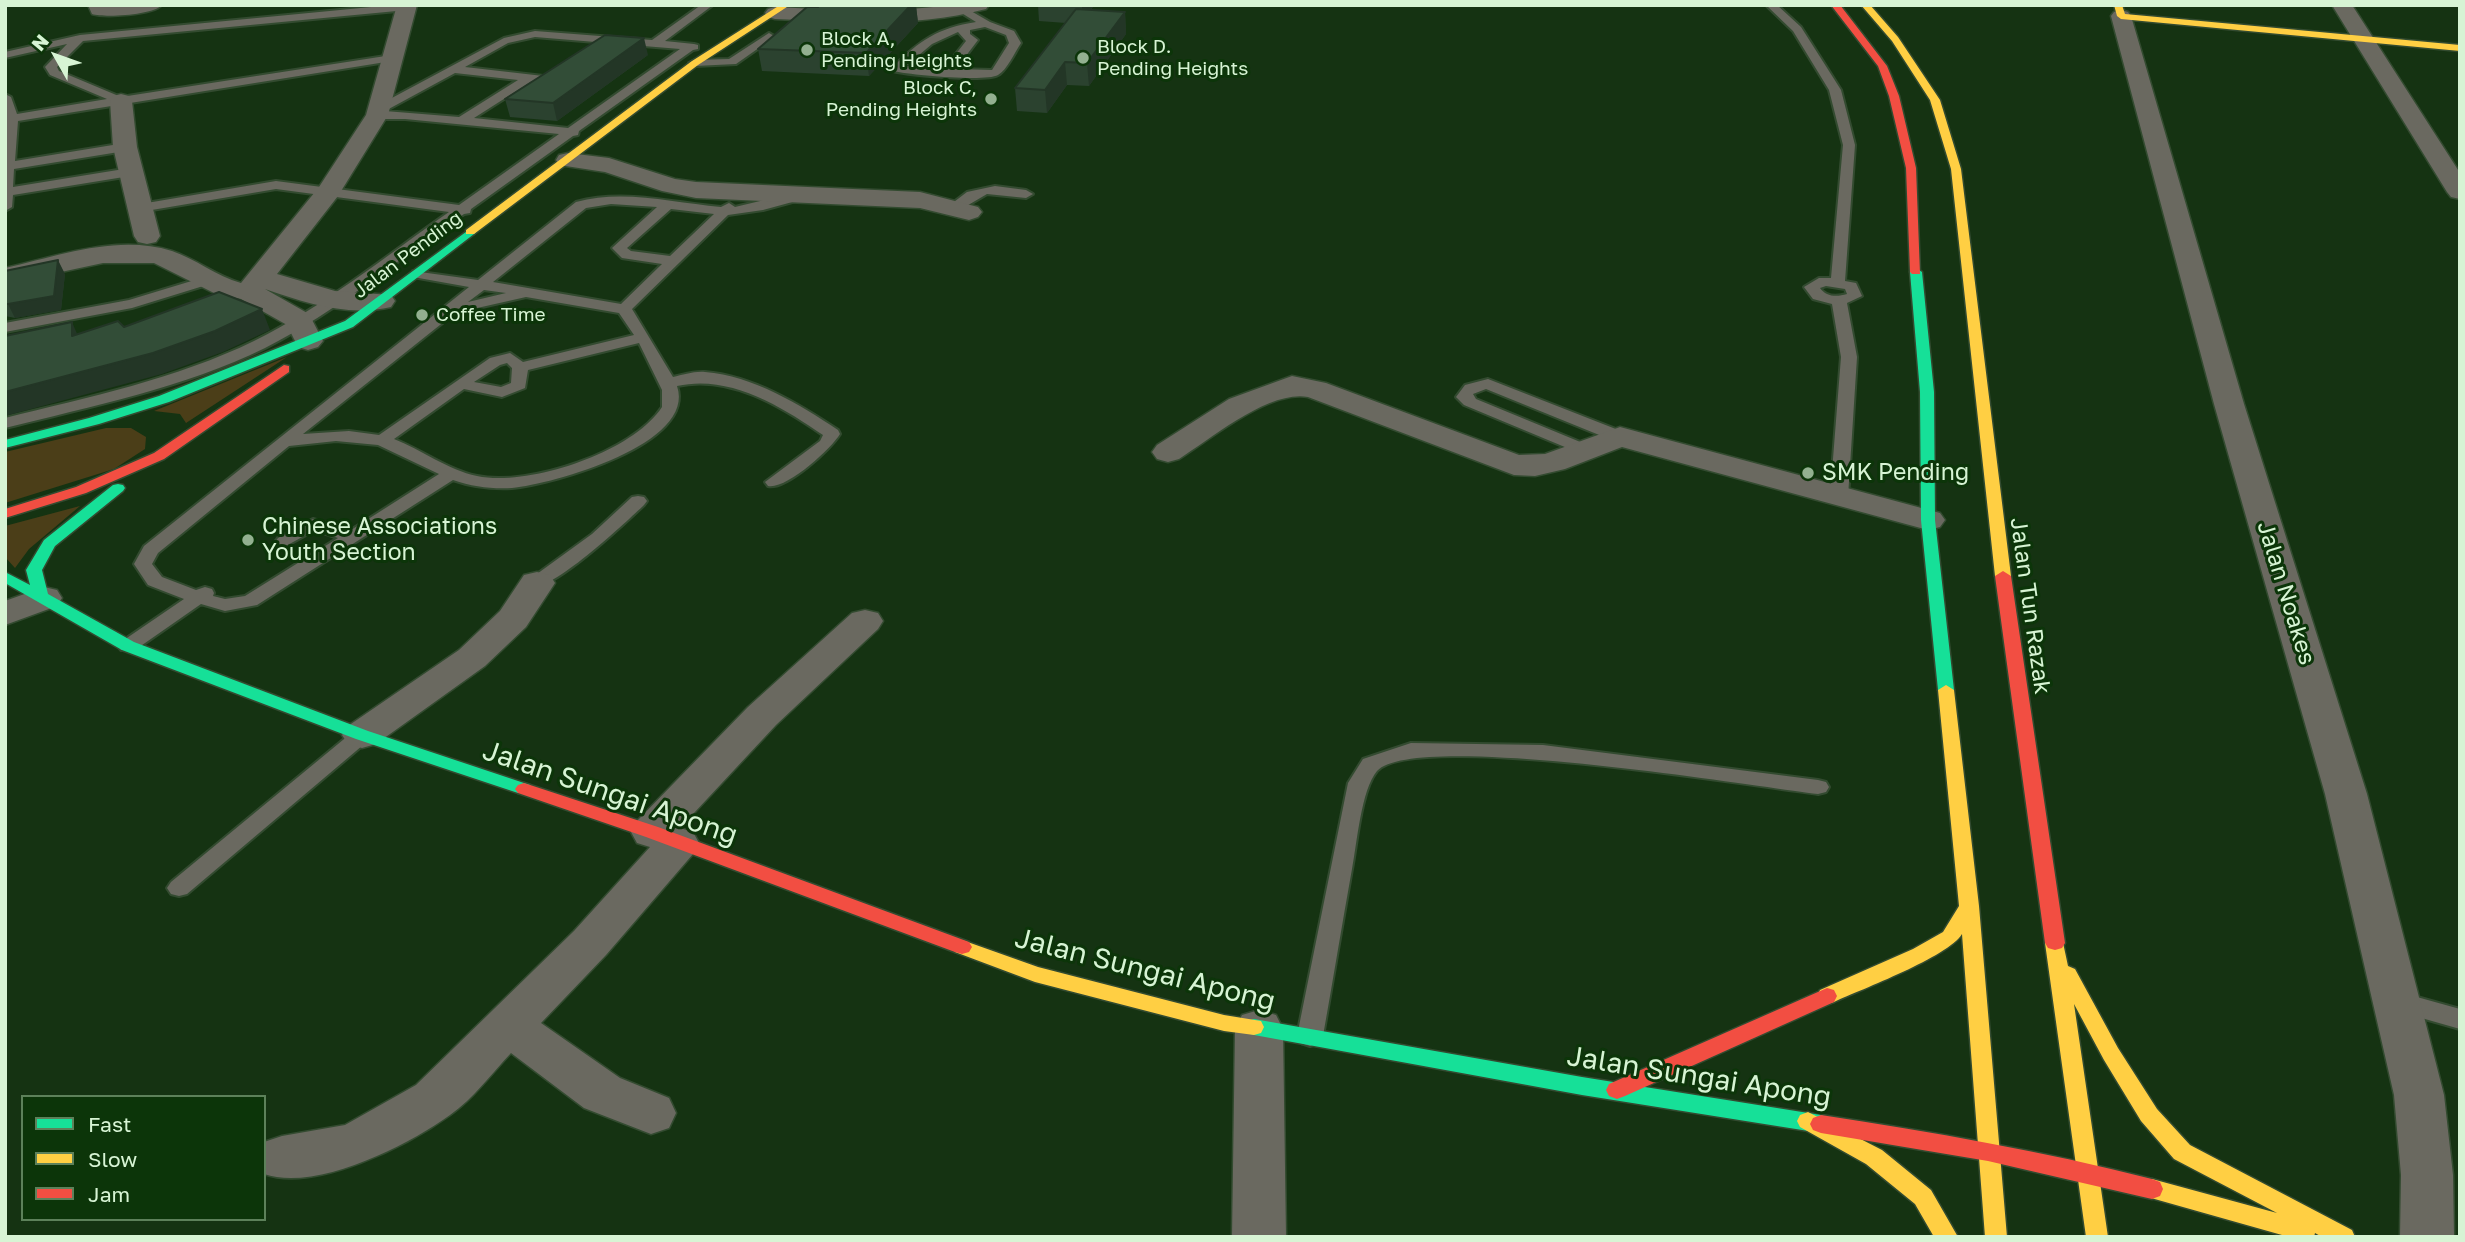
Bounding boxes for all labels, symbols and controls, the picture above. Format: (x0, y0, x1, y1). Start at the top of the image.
north arrow (21, 21, 91, 91)
place label: Block A, Pending Heights (821, 28, 972, 72)
text: N (26, 29, 53, 55)
place label: Block D. Pending Heights (1097, 36, 1248, 80)
marker: Block A, Pending Heights (799, 42, 815, 58)
marker: Block D. Pending Heights (1075, 50, 1091, 66)
place label: Block C, Pending Heights (826, 77, 977, 121)
marker: Block C, Pending Heights (983, 91, 999, 107)
street label: Jalan Pending (349, 207, 467, 303)
place label: Coffee Time (436, 304, 545, 326)
marker: Coffee Time (414, 307, 430, 323)
place label: SMK Pending (1822, 459, 1969, 487)
marker: SMK Pending (1800, 465, 1816, 481)
place label: Chinese Associations Youth Section (262, 513, 497, 567)
street label: Jalan Tun Razak (2004, 516, 2056, 696)
street label: Jalan Noakes (2251, 518, 2321, 668)
marker: Chinese Associations Youth Section (240, 532, 256, 548)
street label: Jalan Sungai Apong (478, 734, 742, 852)
street label: Jalan Sungai Apong (1011, 921, 1279, 1019)
street label: Jalan Sungai Apong (1564, 1040, 1834, 1114)
legend (21, 1095, 266, 1221)
text: Fast (88, 1111, 131, 1137)
text: Slow (88, 1146, 137, 1172)
text: Jam (88, 1181, 130, 1207)

